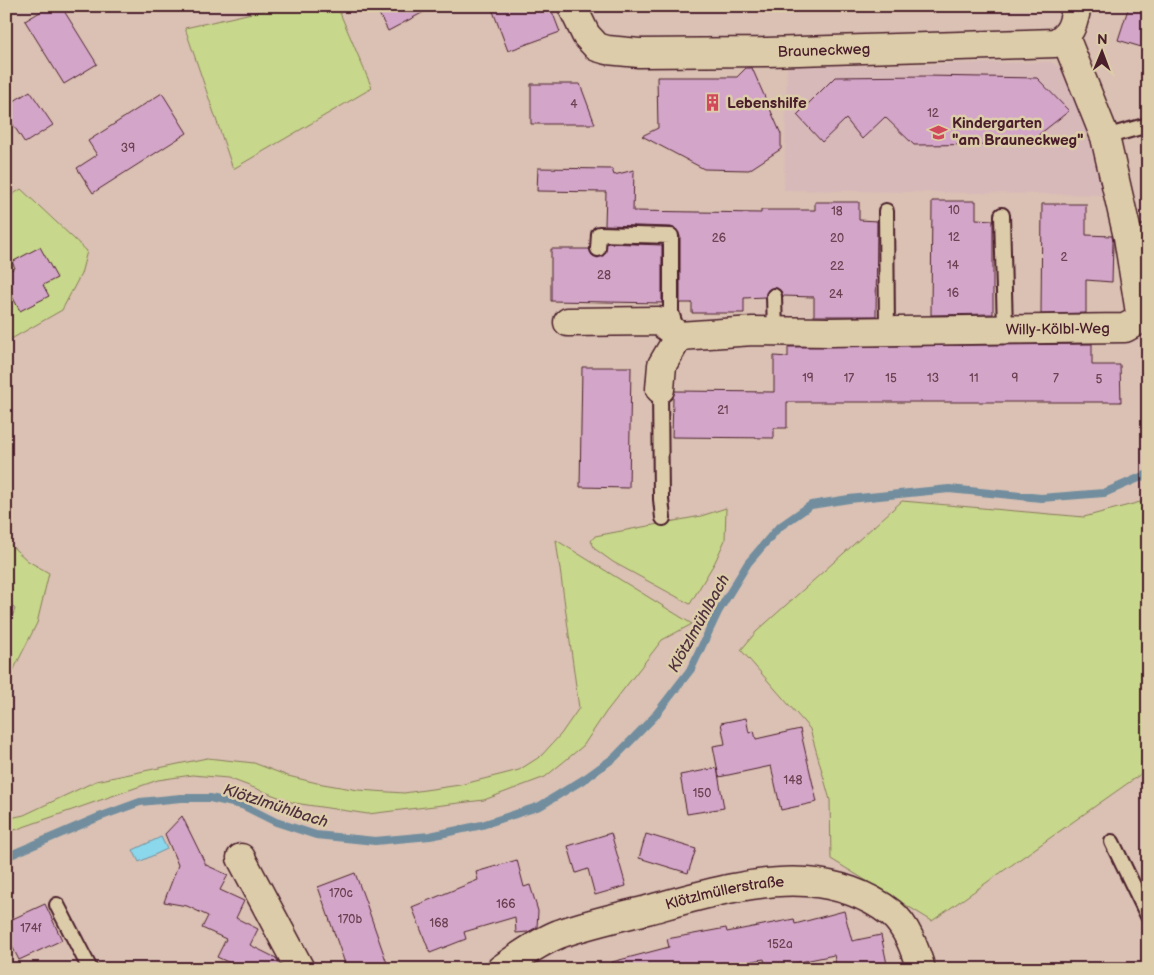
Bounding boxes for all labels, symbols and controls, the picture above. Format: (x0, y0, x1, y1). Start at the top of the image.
north arrow (1076, 28, 1126, 78)
text: N (1097, 31, 1108, 48)
street label: Brauneckweg (777, 40, 870, 62)
building icon: Lebenshilfe (703, 93, 723, 113)
place label: Lebenshilfe (727, 94, 807, 113)
house number: 4 (570, 97, 578, 112)
house number: 12 (927, 106, 939, 121)
place label: Kindergarten "am Brauneckweg" (952, 114, 1084, 150)
school or university icon: Kindergarten "am Brauneckweg" (928, 122, 948, 142)
house number: 39 (121, 141, 135, 156)
house number: 10 (948, 203, 960, 218)
house number: 18 (831, 204, 843, 219)
house number: 12 (948, 230, 960, 245)
house number: 26 (712, 231, 726, 246)
house number: 20 (830, 231, 844, 246)
house number: 2 (1060, 250, 1068, 265)
house number: 14 (947, 258, 960, 273)
house number: 22 (830, 259, 844, 274)
house number: 28 (597, 268, 611, 283)
house number: 16 (947, 286, 959, 301)
house number: 24 (829, 287, 844, 302)
street label: Willy-Kölbl-Weg (1006, 319, 1110, 340)
house number: 19 (802, 371, 814, 386)
house number: 17 (844, 371, 854, 386)
house number: 15 (885, 371, 897, 386)
house number: 13 (927, 371, 939, 386)
house number: 11 (969, 371, 979, 386)
house number: 9 (1012, 371, 1019, 386)
house number: 7 (1053, 371, 1059, 386)
house number: 5 (1096, 372, 1103, 387)
house number: 21 (717, 403, 729, 418)
water label: Klötzlmühlbach (665, 571, 734, 676)
house number: 148 (784, 773, 802, 788)
water label: Klötzlmühlbach (221, 781, 331, 832)
house number: 150 (693, 786, 711, 801)
street label: Klötzlmüllerstraße (663, 873, 785, 915)
house number: 170c (329, 886, 353, 901)
house number: 166 (496, 897, 516, 912)
house number: 170b (338, 912, 362, 927)
house number: 168 (430, 916, 448, 931)
house number: 174f (20, 921, 42, 936)
house number: 152a (767, 937, 793, 952)

